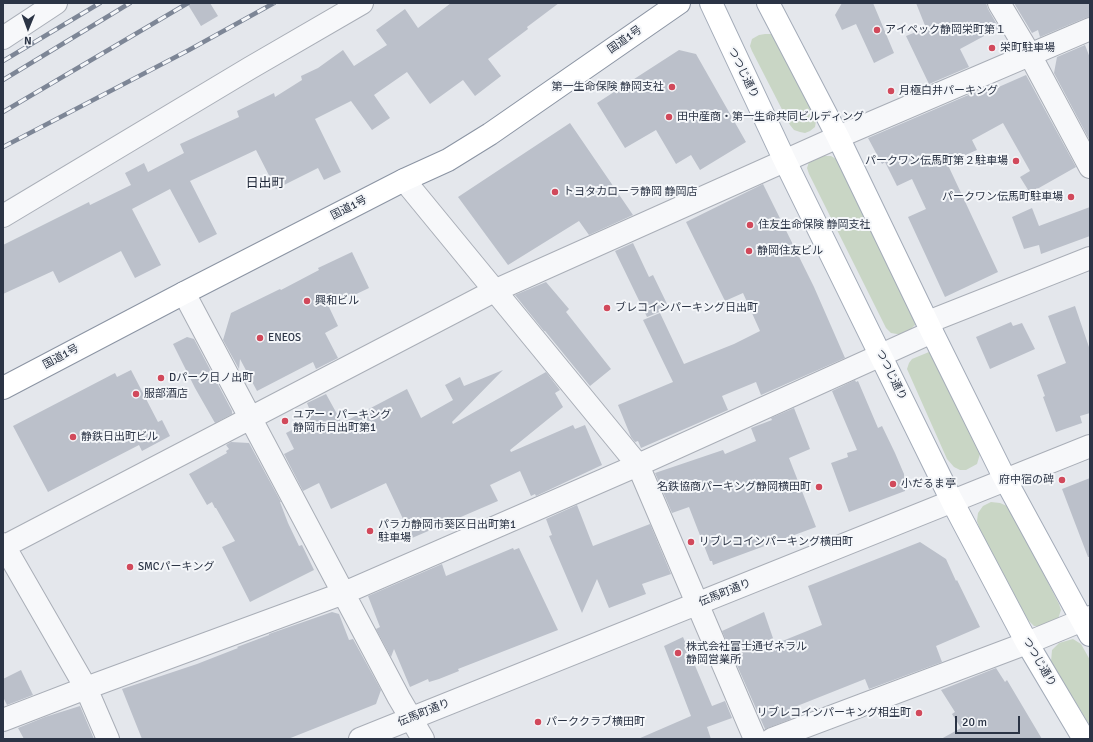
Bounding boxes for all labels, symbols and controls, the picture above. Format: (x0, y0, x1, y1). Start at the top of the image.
north arrow (8, 8, 48, 48)
street label: 国道1号 (605, 23, 645, 57)
place label: アイペック静岡栄町第１ (885, 23, 1006, 37)
marker: アイペック静岡栄町第１ (872, 25, 882, 35)
text: N (24, 34, 32, 47)
place label: 栄町駐車場 (1000, 41, 1055, 55)
marker: 栄町駐車場 (987, 43, 997, 53)
street label: つつじ通り (725, 45, 761, 101)
place label: 第一生命保険 静岡支社 (552, 80, 664, 94)
marker: 第一生命保険 静岡支社 (667, 82, 677, 92)
place label: 月極白井パーキング (899, 84, 998, 98)
marker: 月極白井パーキング (886, 86, 896, 96)
place label: 田中産商・第一生命共同ビルディング (677, 110, 864, 124)
marker: 田中産商・第一生命共同ビルディング (664, 112, 674, 122)
place label: パークワン伝馬町第２駐車場 (865, 154, 1008, 168)
marker: パークワン伝馬町第２駐車場 (1011, 156, 1021, 166)
district label: 日出町 (246, 176, 284, 192)
place label: トヨタカローラ静岡 静岡店 (563, 185, 697, 199)
marker: トヨタカローラ静岡 静岡店 (550, 187, 560, 197)
place label: パークワン伝馬町駐車場 (942, 190, 1063, 204)
marker: パークワン伝馬町駐車場 (1066, 192, 1076, 202)
street label: 国道1号 (329, 193, 369, 223)
place label: 住友生命保険 静岡支社 (758, 218, 870, 232)
marker: 住友生命保険 静岡支社 (745, 220, 755, 230)
place label: 静岡住友ビル (757, 244, 823, 258)
marker: 静岡住友ビル (744, 246, 754, 256)
place label: 興和ビル (315, 294, 359, 308)
marker: 興和ビル (302, 296, 312, 306)
place label: ブレコインパーキング日出町 (615, 301, 758, 315)
marker: ブレコインパーキング日出町 (602, 303, 612, 313)
place label: ENEOS (268, 331, 301, 345)
marker: ENEOS (255, 333, 265, 343)
street label: 国道1号 (41, 342, 81, 372)
street label: つつじ通り (873, 347, 909, 403)
place label: Dパーク日ノ出町 (169, 371, 253, 385)
marker: Dパーク日ノ出町 (156, 373, 166, 383)
place label: 服部酒店 (144, 387, 188, 401)
marker: 服部酒店 (131, 389, 141, 399)
place label: ユアー・パーキング 静岡市日出町第1 (293, 408, 391, 434)
marker: ユアー・パーキング 静岡市日出町第1 (280, 416, 290, 426)
place label: 静鉄日出町ビル (81, 430, 158, 444)
marker: 静鉄日出町ビル (68, 432, 78, 442)
place label: 府中宿の碑 (999, 473, 1054, 487)
marker: 府中宿の碑 (1057, 475, 1067, 485)
place label: 小だるま亭 (901, 477, 956, 491)
marker: 小だるま亭 (888, 479, 898, 489)
place label: 名鉄協商パーキング静岡横田町 (657, 480, 811, 494)
marker: 名鉄協商パーキング静岡横田町 (814, 482, 824, 492)
place label: パラカ静岡市葵区日出町第1 駐車場 (378, 518, 516, 544)
marker: パラカ静岡市葵区日出町第1 駐車場 (365, 526, 375, 536)
place label: リブレコインパーキング横田町 (699, 535, 853, 549)
marker: リブレコインパーキング横田町 (686, 537, 696, 547)
place label: SMCパーキング (138, 560, 215, 574)
marker: SMCパーキング (125, 562, 135, 572)
street label: 伝馬町通り (697, 577, 753, 609)
street label: つつじ通り (1020, 635, 1058, 689)
place label: 株式会社富士通ゼネラル 静岡営業所 (686, 640, 807, 666)
marker: 株式会社富士通ゼネラル 静岡営業所 (673, 648, 683, 658)
street label: 伝馬町通り (396, 697, 452, 729)
place label: リブレコインパーキング相生町 (757, 706, 911, 720)
marker: リブレコインパーキング相生町 (914, 708, 924, 718)
scale bar (957, 708, 1022, 734)
place label: パーククラブ横田町 (546, 715, 645, 729)
text: 20 m (962, 715, 987, 730)
marker: パーククラブ横田町 (533, 717, 543, 727)

